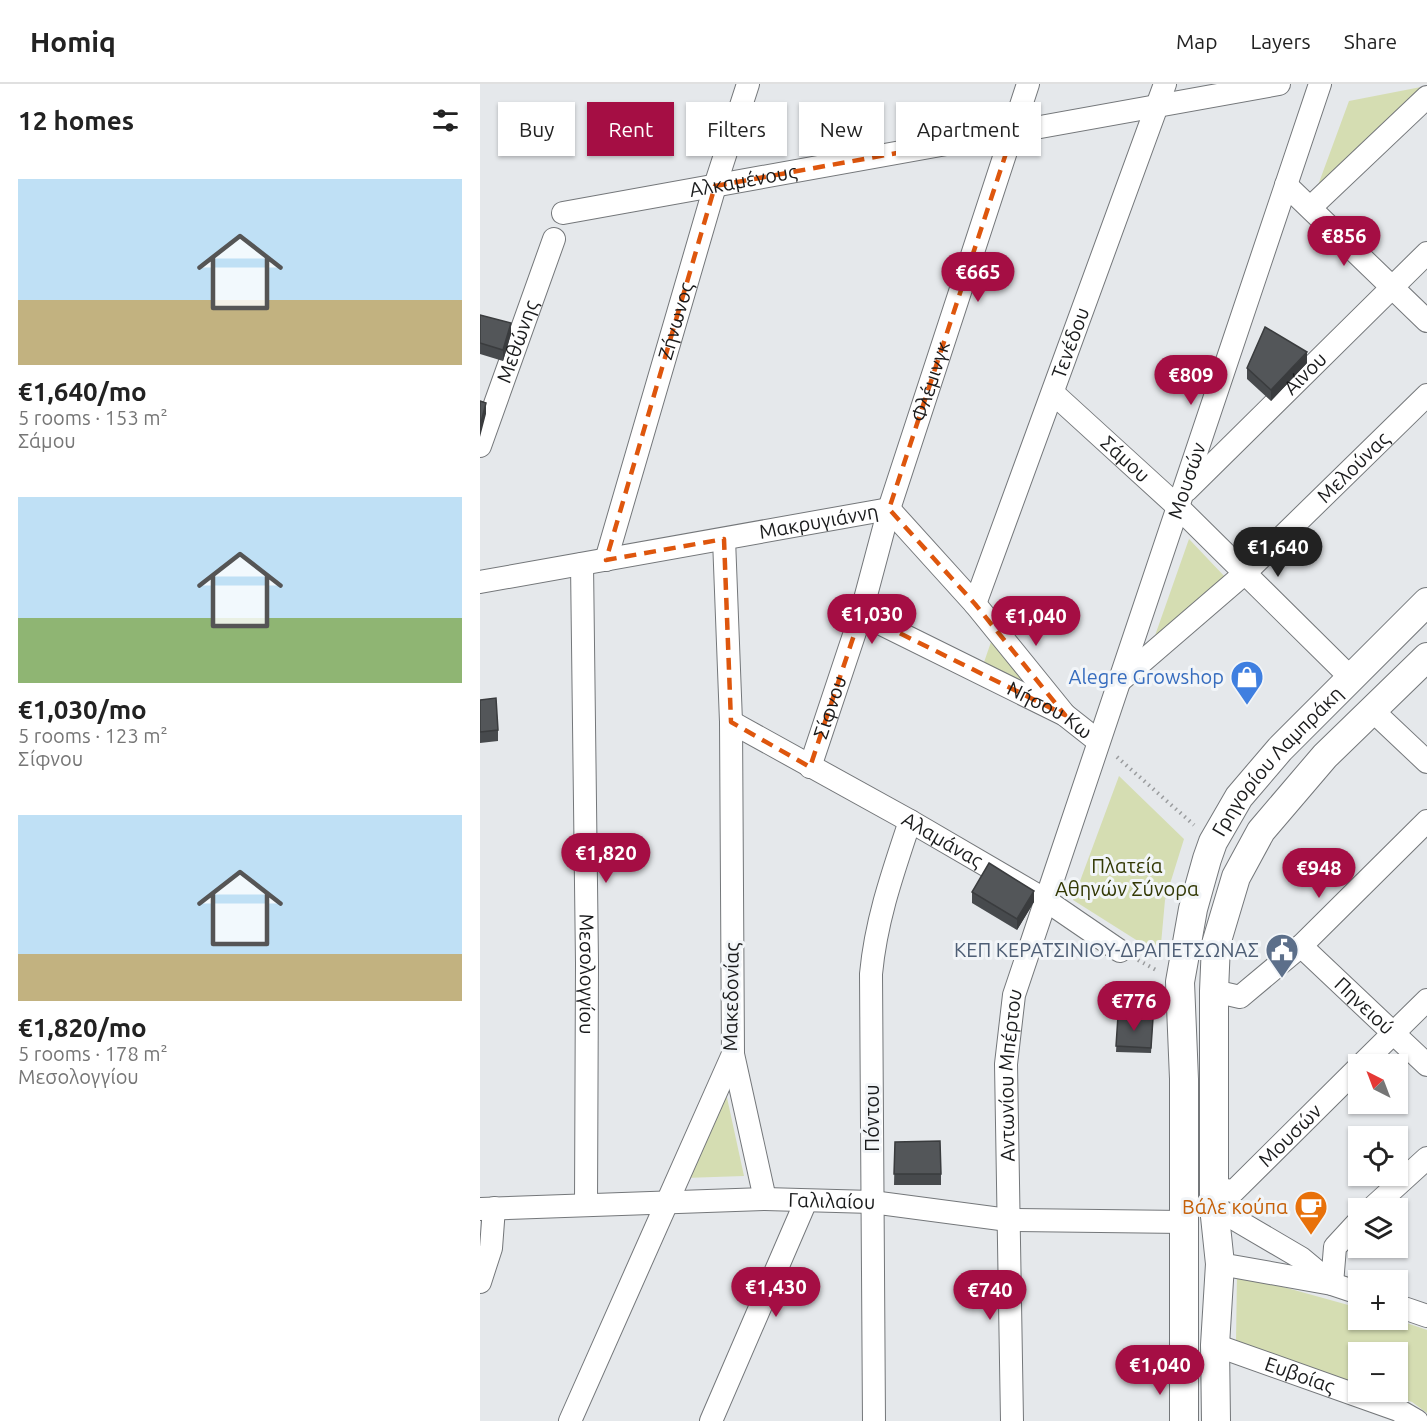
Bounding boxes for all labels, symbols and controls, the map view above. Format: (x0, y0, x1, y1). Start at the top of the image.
text: Homiq (30, 26, 116, 57)
text: Map (1176, 29, 1217, 53)
text: Layers (1250, 29, 1311, 53)
text: Share (1344, 29, 1397, 53)
chip: Buy (498, 102, 575, 156)
chip: Rent (587, 102, 674, 156)
chip: Filters (686, 102, 787, 156)
chip: New (799, 102, 884, 156)
chip: Apartment (896, 102, 1041, 156)
icon: filters (429, 104, 462, 137)
text: 12 homes (18, 106, 134, 135)
street label: Αλκαμένους (687, 159, 799, 201)
pin: €856 (1308, 216, 1380, 267)
icon: home (186, 218, 294, 326)
text: €856 (1321, 224, 1367, 247)
pin: €665 (942, 252, 1014, 303)
text: €665 (955, 260, 1001, 283)
street label: Ζήνωνος (653, 279, 697, 362)
street label: Μεθώνης (492, 297, 542, 386)
street label: Τενέδου (1046, 304, 1093, 382)
street label: Φλέμινγκ (906, 338, 954, 425)
street label: Αίνου (1279, 347, 1331, 399)
pin: €809 (1155, 355, 1227, 406)
text: €809 (1168, 363, 1214, 386)
text: €1,640/mo (18, 377, 147, 406)
text: 5 rooms · 153 m² (18, 406, 168, 429)
street label: Μελούνας (1312, 427, 1394, 507)
text: Σάμου (18, 429, 76, 452)
street label: Σάμου (1097, 431, 1155, 487)
street label: Μουσών (1163, 439, 1210, 522)
street label: Μακρυγιάννη (757, 499, 880, 543)
pin: €1,640 (1229, 527, 1327, 578)
text: €1,640 (1247, 535, 1309, 558)
icon: home (186, 536, 294, 644)
pin: €1,030 (823, 594, 921, 645)
pin: €1,040 (987, 596, 1085, 647)
text: €1,030 (841, 602, 903, 625)
text: €1,040 (1005, 604, 1067, 627)
shop icon: Alegre Growshop (1229, 659, 1265, 706)
place label: Alegre Growshop (1069, 665, 1224, 688)
street label: Σίφνου (808, 673, 851, 742)
street label: Νήσου Κω (1004, 676, 1097, 743)
street label: Γρηγορίου Λαμπράκη (1207, 681, 1347, 840)
text: €1,030/mo (18, 695, 147, 724)
text: 5 rooms · 123 m² (18, 724, 168, 747)
text: Σίφνου (18, 747, 83, 770)
street label: Αλαμάνας (898, 807, 987, 872)
pin: €1,820 (557, 833, 655, 884)
text: €1,820 (575, 841, 637, 864)
pin: €948 (1283, 848, 1355, 899)
icon: home (186, 854, 294, 962)
park label: Πλατεία Αθηνών Σύνορα (1055, 854, 1199, 900)
text: €948 (1296, 856, 1342, 879)
street label: Μεσολογγίου (575, 913, 599, 1034)
public building icon: ΚΕΠ ΚΕΡΑΤΣΙΝΙΟΥ-ΔΡΑΠΕΤΣΩΝΑΣ (1264, 932, 1300, 979)
place label: ΚΕΠ ΚΕΡΑΤΣΙΝΙΟΥ-ΔΡΑΠΕΤΣΩΝΑΣ (954, 938, 1259, 961)
street label: Μακεδονίας (718, 942, 743, 1052)
street label: Πηνειού (1330, 972, 1399, 1039)
pin: €776 (1098, 981, 1170, 1032)
street label: Αντωνίου Μπέρτου (993, 985, 1026, 1162)
text: €776 (1111, 989, 1157, 1012)
text: €1,820/mo (18, 1013, 147, 1042)
text: 5 rooms · 178 m² (18, 1042, 168, 1065)
north arrow (1348, 1054, 1408, 1114)
map controls (1348, 1054, 1408, 1402)
text: Μεσολογγίου (18, 1065, 139, 1088)
street label: Πόντου (860, 1084, 883, 1152)
street label: Μουσών (1253, 1099, 1326, 1171)
button: locate (1348, 1126, 1408, 1186)
street label: Γαλιλαίου (788, 1188, 876, 1213)
cafe icon: Βάλε κούπα (1293, 1189, 1329, 1236)
place label: Βάλε κούπα (1182, 1195, 1288, 1218)
button: layers (1348, 1198, 1408, 1258)
pin: €1,430 (727, 1267, 825, 1318)
pin: €740 (954, 1270, 1026, 1321)
button: + (1348, 1270, 1408, 1330)
text: €1,430 (745, 1275, 807, 1298)
text: €740 (967, 1278, 1013, 1301)
button: − (1348, 1342, 1408, 1402)
pin: €1,040 (1111, 1345, 1209, 1396)
street label: Ευβοίας (1262, 1352, 1338, 1398)
text: €1,040 (1129, 1353, 1191, 1376)

